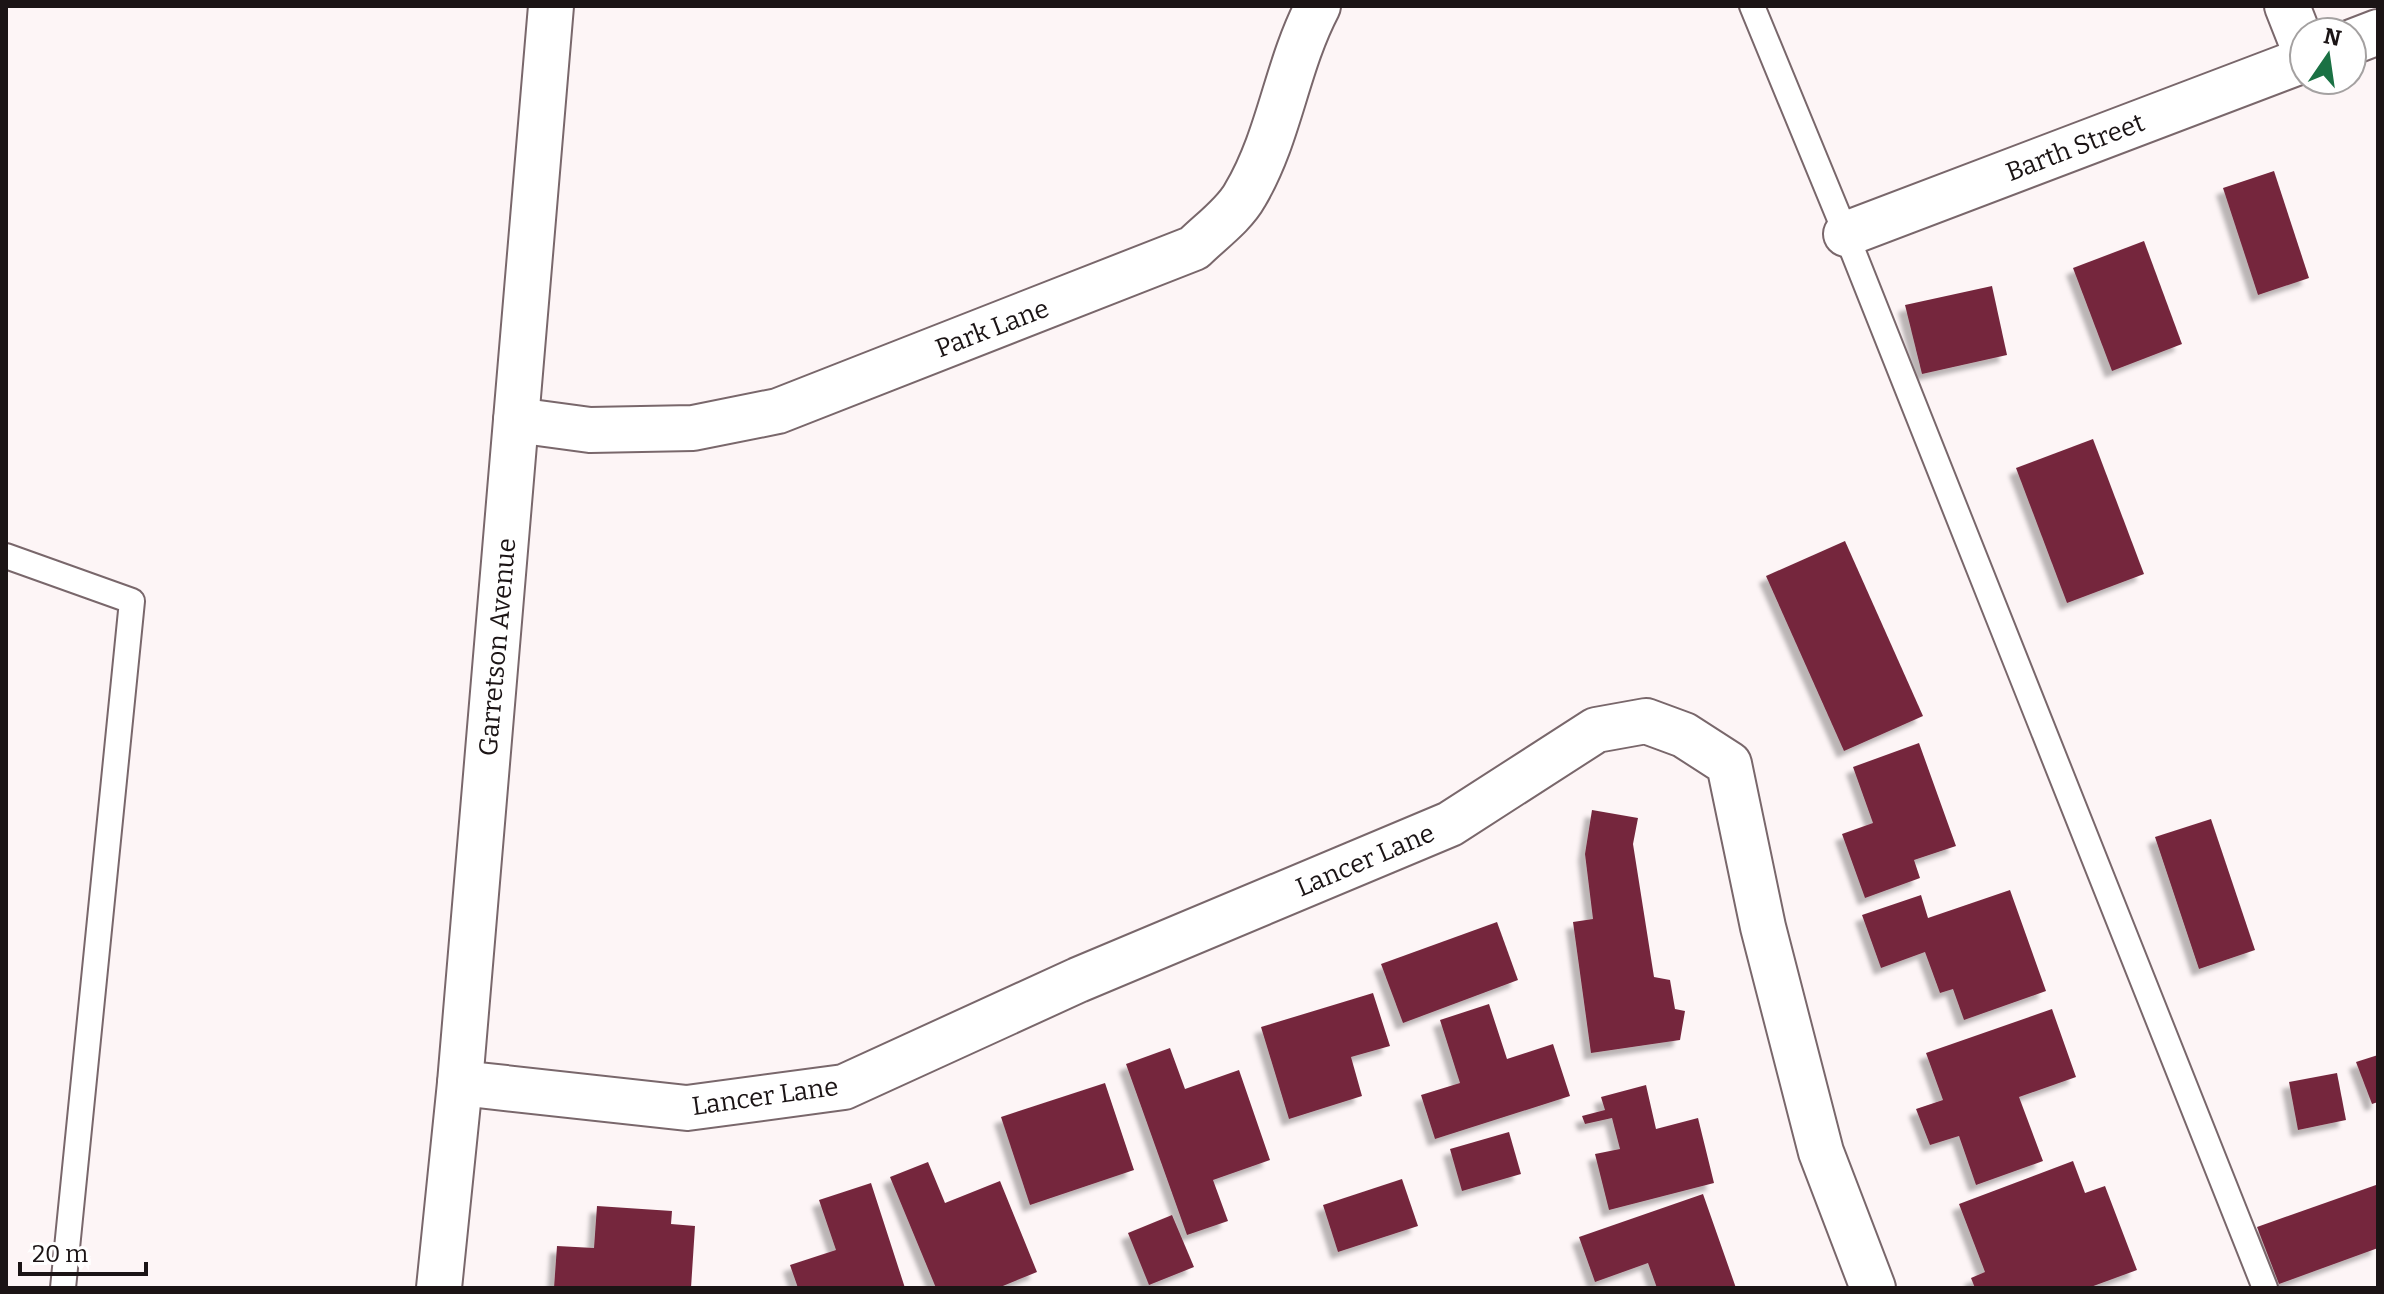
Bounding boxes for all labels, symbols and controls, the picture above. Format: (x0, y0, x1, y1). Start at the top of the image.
north arrow (2288, 16, 2368, 96)
text: N (2321, 22, 2344, 52)
street label: Barth Street (2002, 107, 2149, 188)
street label: Park Lane (931, 293, 1053, 364)
street label: Garretson Avenue (473, 537, 522, 757)
street label: Lancer Lane (1291, 817, 1439, 904)
street label: Lancer Lane (690, 1071, 840, 1122)
scale bar (20, 1226, 146, 1276)
text: 20 m (32, 1240, 88, 1268)

